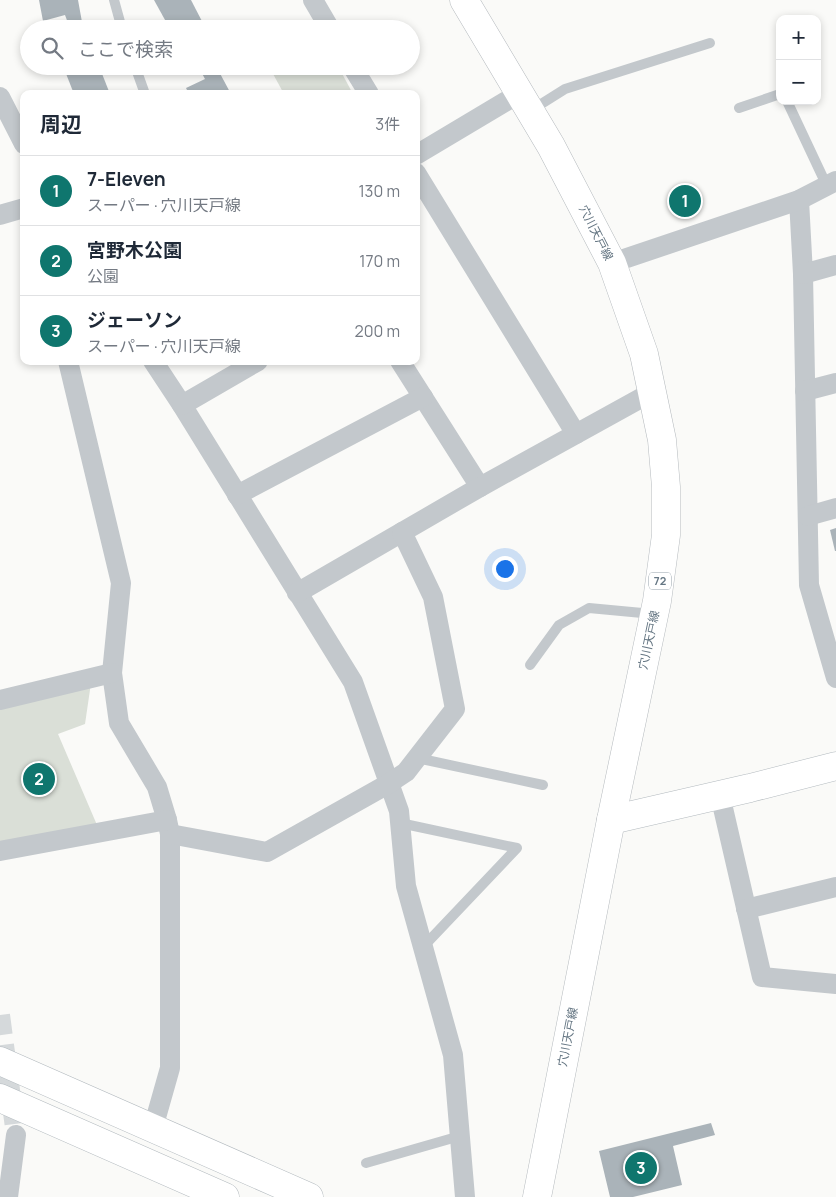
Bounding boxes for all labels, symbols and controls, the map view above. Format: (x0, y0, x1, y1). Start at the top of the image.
map controls (776, 15, 821, 105)
button: + (776, 15, 821, 60)
search box (20, 20, 420, 75)
icon: search (38, 34, 66, 62)
text: ここで検索 (78, 36, 173, 62)
button: − (776, 60, 821, 105)
text: 周辺 (40, 110, 82, 138)
text: 3件 (375, 113, 400, 135)
text: 7-Eleven (87, 166, 166, 192)
text: 1 (52, 180, 60, 202)
text: 130 m (358, 180, 400, 202)
pin: 1 (669, 182, 701, 220)
text: スーパー · 穴川天戸線 (87, 194, 241, 216)
street label: 穴川天戸線 (575, 202, 618, 263)
text: 宮野木公園 (87, 237, 182, 263)
text: 2 (51, 250, 61, 272)
text: 170 m (359, 250, 400, 272)
text: 公園 (87, 265, 119, 287)
text: ジェーソン (87, 307, 182, 333)
text: 3 (51, 320, 61, 342)
text: 200 m (355, 320, 400, 342)
text: スーパー · 穴川天戸線 (87, 335, 241, 357)
your location (492, 556, 518, 582)
road number: 72 (649, 572, 671, 590)
street label: 穴川天戸線 (634, 609, 663, 671)
pin: 2 (23, 760, 55, 798)
street label: 穴川天戸線 (553, 1006, 582, 1068)
pin: 3 (625, 1149, 657, 1187)

